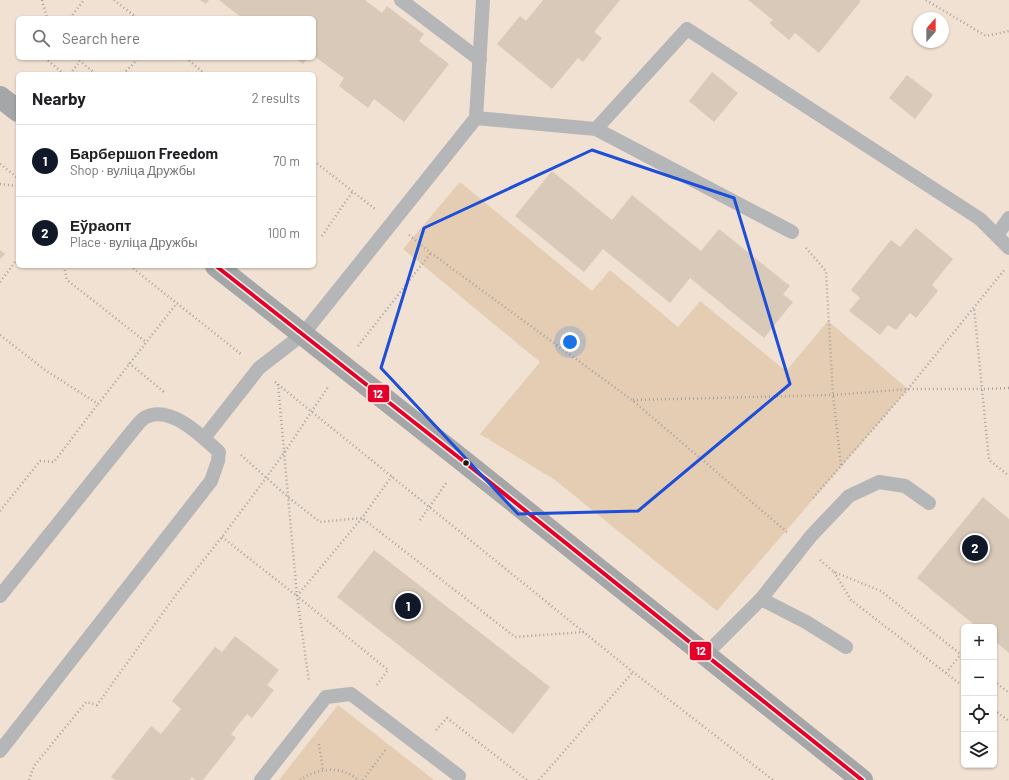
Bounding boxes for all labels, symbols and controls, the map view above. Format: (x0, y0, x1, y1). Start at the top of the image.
north arrow (913, 12, 949, 48)
search box (16, 16, 316, 60)
icon: search (30, 27, 52, 49)
text: Search here (62, 29, 140, 47)
text: Nearby (32, 88, 86, 108)
text: 2 results (252, 90, 300, 106)
text: Барбершоп Freedom (70, 144, 218, 162)
text: 1 (43, 153, 47, 169)
text: 70 m (273, 153, 300, 169)
text: Shop · вуліца Дружбы (70, 162, 195, 178)
text: Еўраопт (70, 216, 131, 234)
text: 2 (41, 225, 49, 241)
text: 100 m (267, 225, 300, 241)
text: Place · вуліца Дружбы (70, 234, 198, 250)
your location (560, 332, 580, 352)
line badge: 12 (367, 384, 390, 403)
text: 12 (373, 387, 383, 400)
unlabelled marker (461, 458, 471, 468)
pin: 2 (962, 533, 988, 563)
pin: 1 (395, 591, 421, 621)
map controls (961, 624, 997, 768)
button: + (961, 624, 997, 660)
line badge: 12 (689, 641, 712, 661)
text: 12 (696, 644, 706, 657)
button: − (961, 660, 997, 696)
button: locate (961, 696, 997, 732)
button: layers (961, 732, 997, 768)

